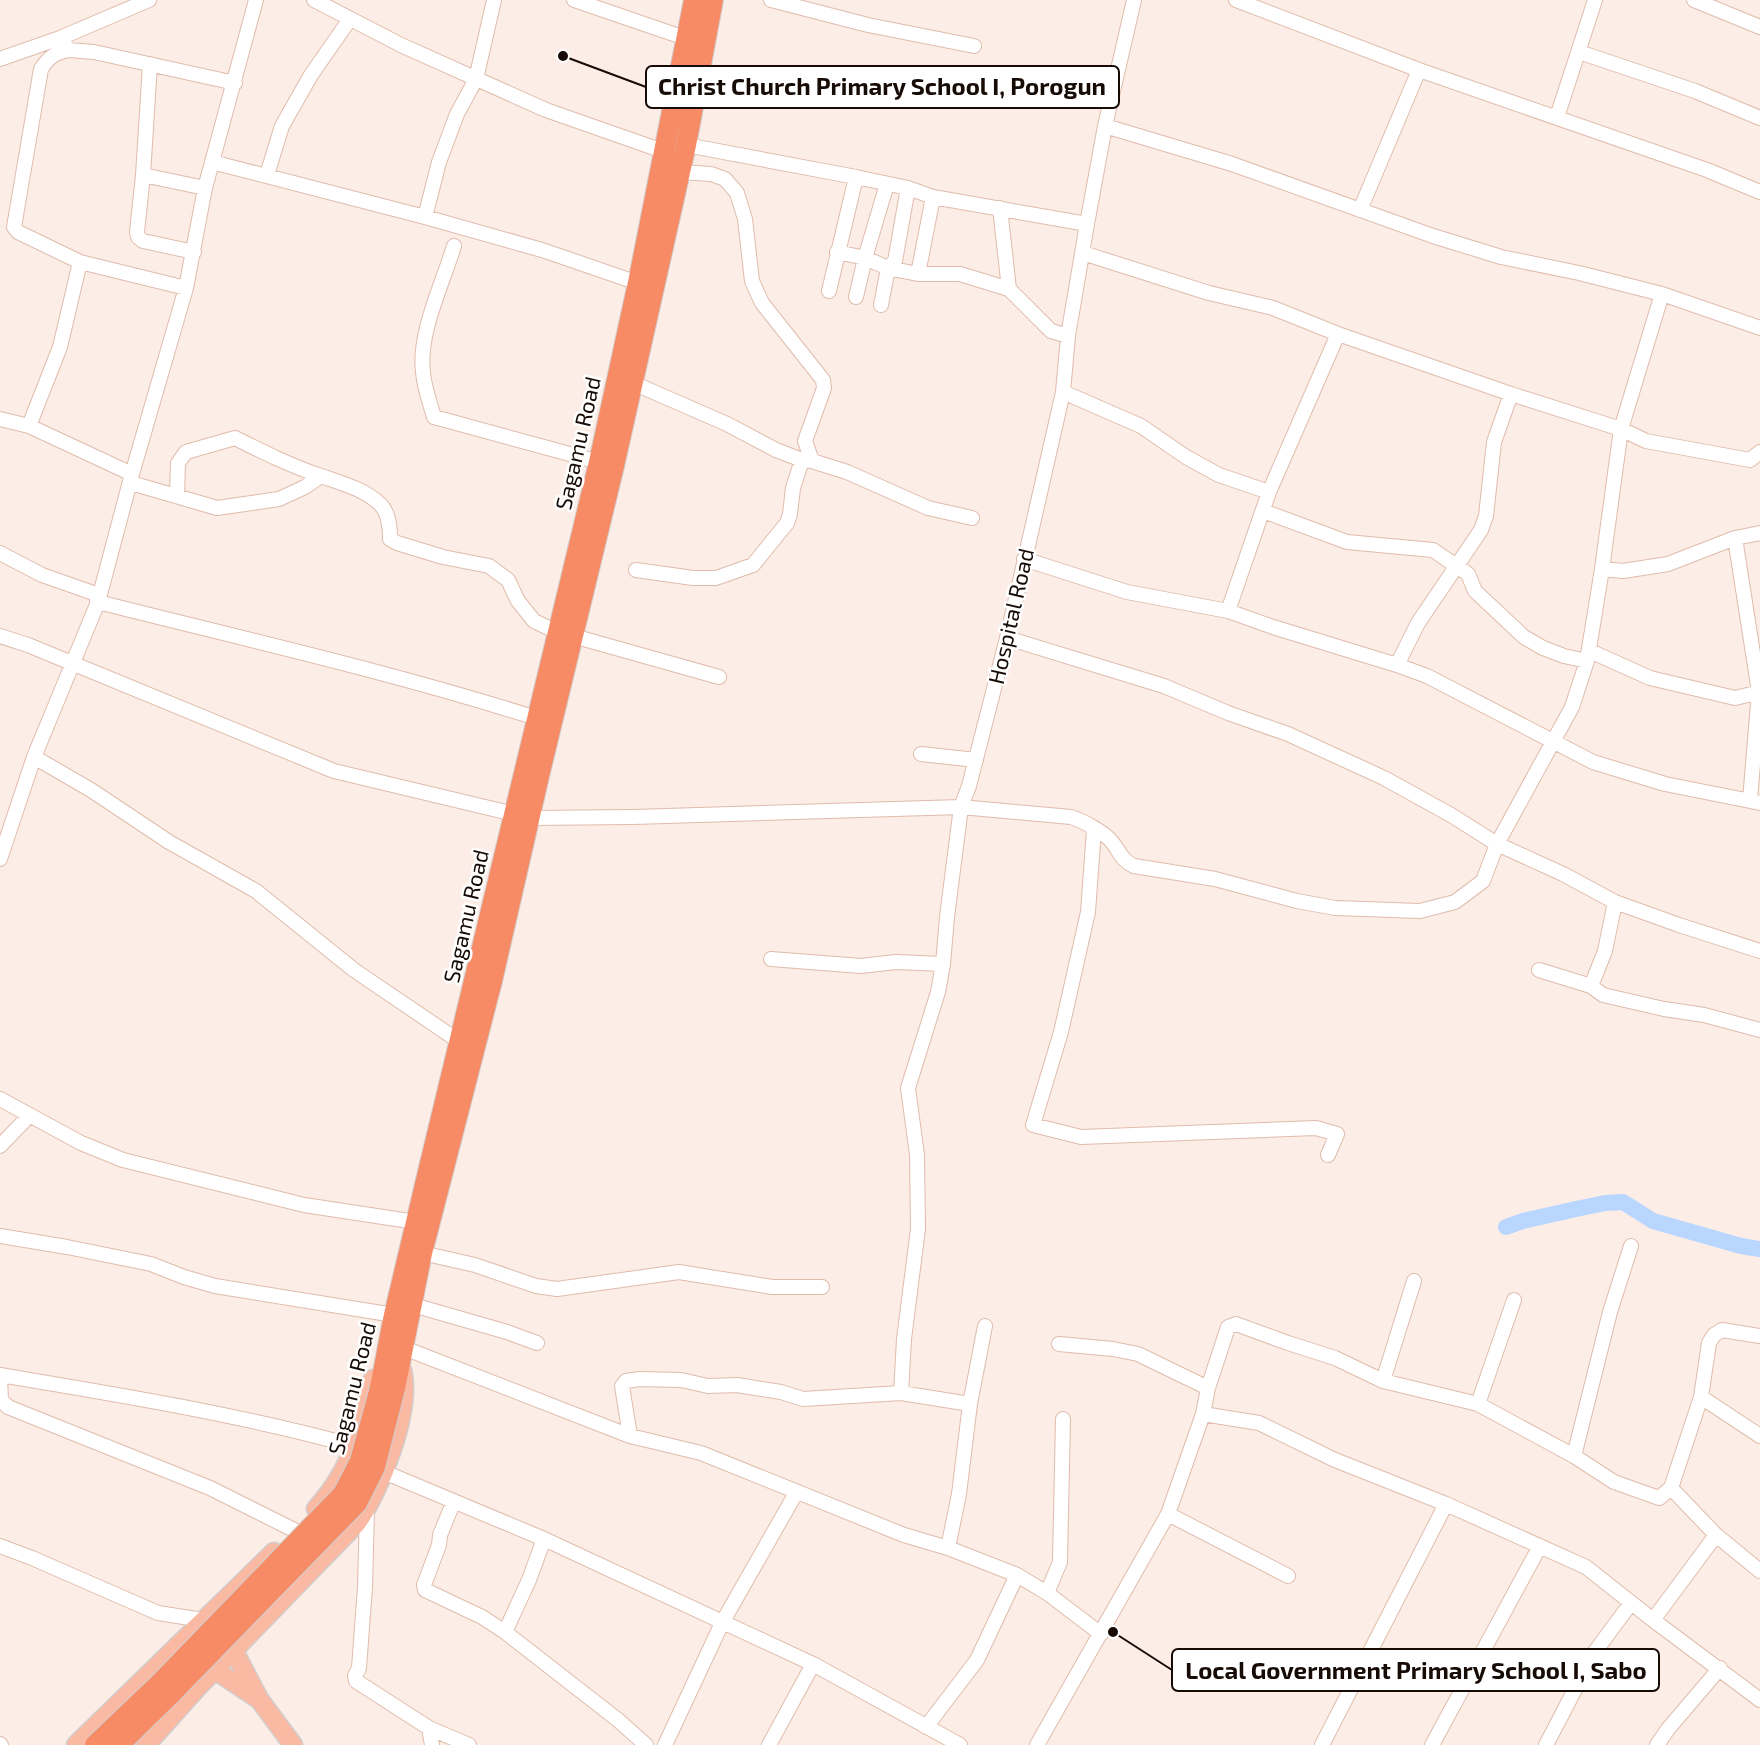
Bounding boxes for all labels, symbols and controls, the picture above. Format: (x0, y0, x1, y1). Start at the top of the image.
callout: Christ Church Primary School I, Porogun (646, 66, 1119, 108)
text: Christ Church Primary School I, Porogun (658, 71, 1106, 100)
street label: Sagamu Road (549, 374, 605, 512)
street label: Hospital Road (982, 546, 1038, 686)
street label: Sagamu Road (437, 847, 493, 985)
street label: Sagamu Road (322, 1319, 380, 1457)
callout: Local Government Primary School I, Sabo (1172, 1649, 1659, 1691)
text: Local Government Primary School I, Sabo (1185, 1655, 1647, 1684)

